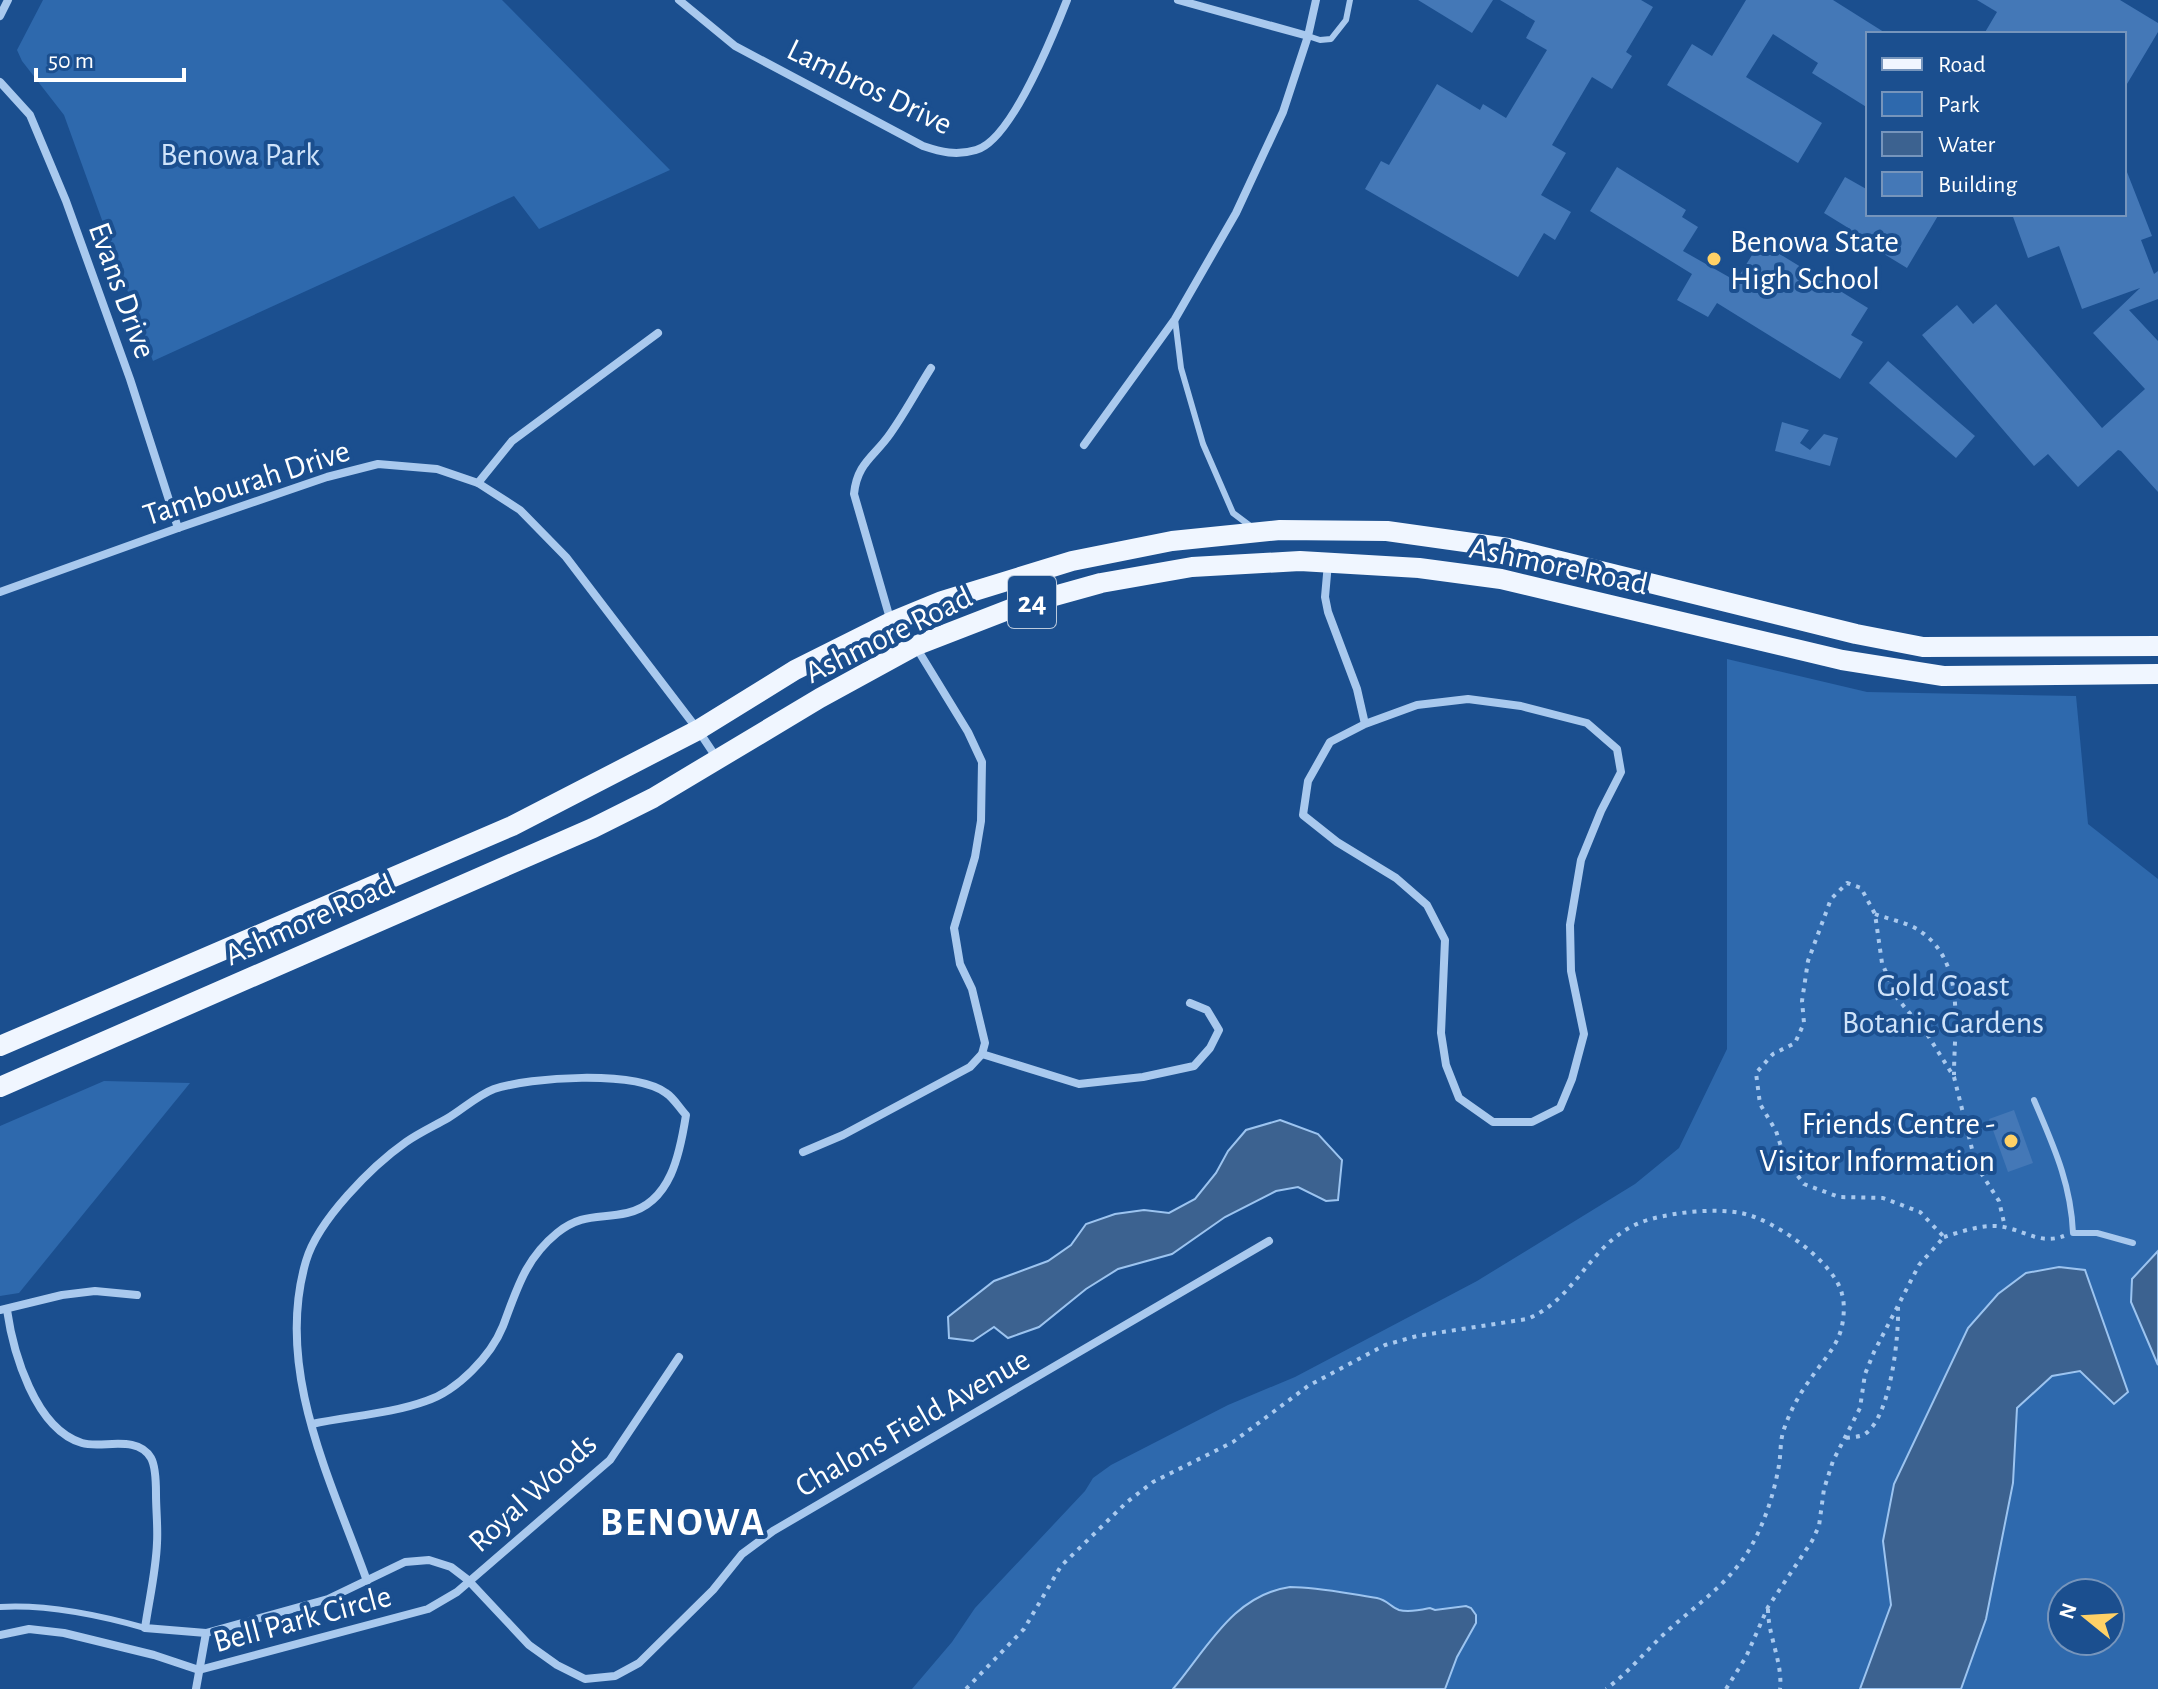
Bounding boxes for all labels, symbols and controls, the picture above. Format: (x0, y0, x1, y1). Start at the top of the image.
scale bar (36, 32, 184, 82)
legend (1866, 32, 2126, 216)
street label: Lambros Drive (782, 33, 957, 141)
text: 50 m (48, 49, 94, 73)
text: Road (1938, 53, 1986, 77)
text: Park (1938, 93, 1979, 117)
text: Water (1938, 133, 1996, 157)
park label: Benowa Park (160, 139, 320, 171)
text: Building (1938, 173, 2017, 197)
street label: Evans Drive (83, 218, 161, 363)
place label: Benowa State High School (1730, 226, 1899, 295)
marker: Benowa State High School (1705, 250, 1723, 268)
street label: Tambourah Drive (139, 435, 354, 531)
street label: Ashmore Road (1467, 531, 1651, 601)
road number: 24 (1008, 576, 1056, 628)
street label: Ashmore Road (800, 581, 977, 689)
street label: Ashmore Road (220, 868, 399, 971)
park label: Gold Coast Botanic Gardens (1842, 970, 2044, 1039)
place label: Friends Centre - Visitor Information (1759, 1108, 1995, 1177)
marker: Friends Centre - Visitor Information (2002, 1132, 2020, 1150)
street label: Chalons Field Avenue (790, 1343, 1035, 1503)
street label: Royal Woods (463, 1427, 603, 1558)
district label: BENOWA (600, 1503, 766, 1543)
north arrow (2046, 1577, 2126, 1657)
street label: Bell Park Circle (210, 1580, 395, 1658)
text: N (2055, 1600, 2081, 1622)

